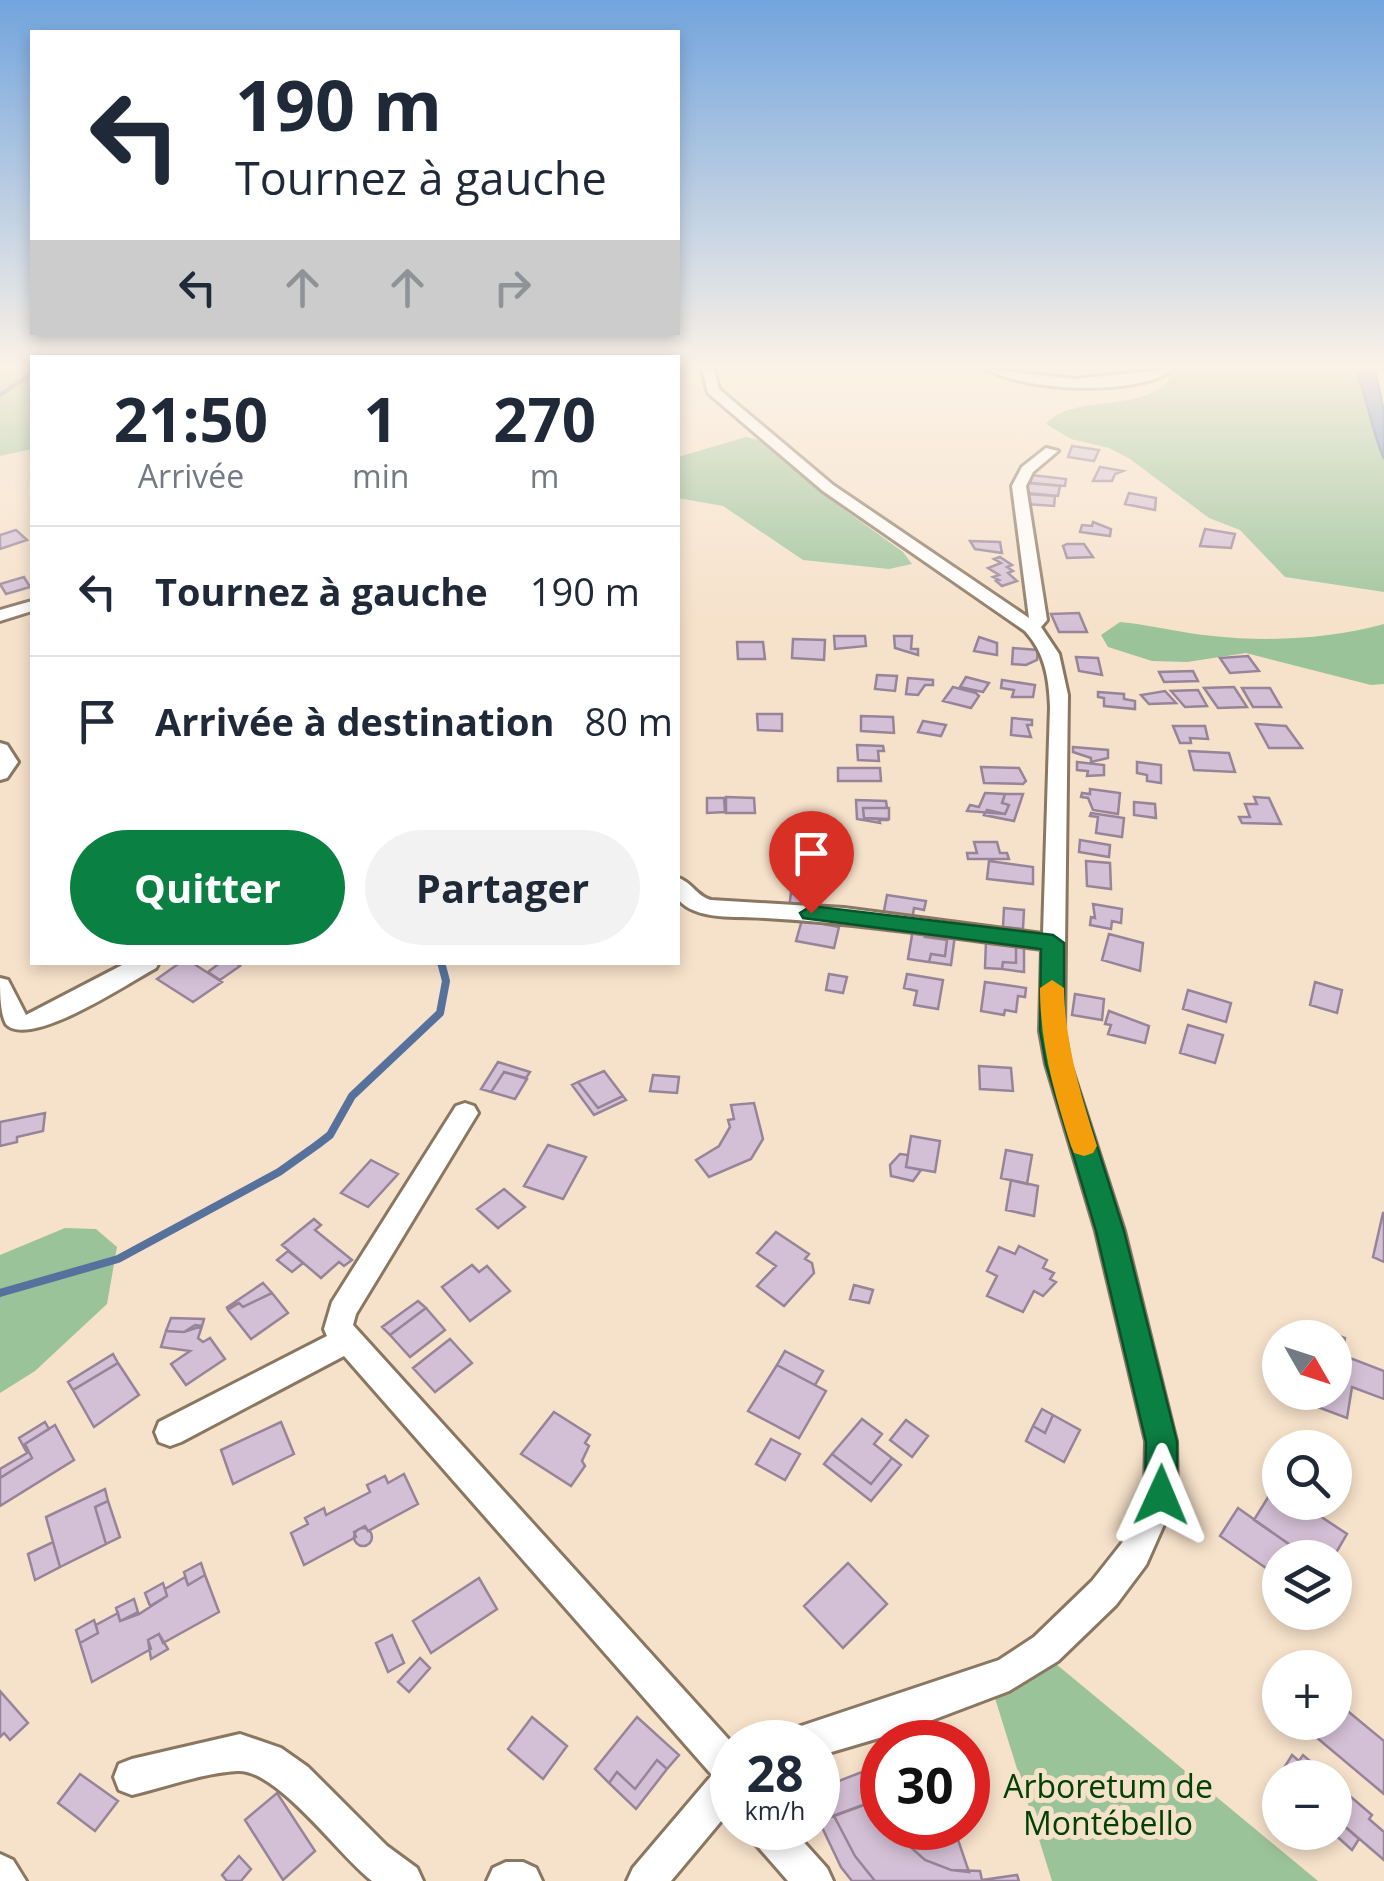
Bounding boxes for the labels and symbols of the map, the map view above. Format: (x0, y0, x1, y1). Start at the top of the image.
pin (769, 811, 854, 914)
north arrow (1262, 1320, 1352, 1410)
position arrow (1109, 1443, 1213, 1547)
speed limit sign: 30 (860, 1720, 990, 1850)
park label: Arboretum de Montébello (1003, 1764, 1213, 1844)

